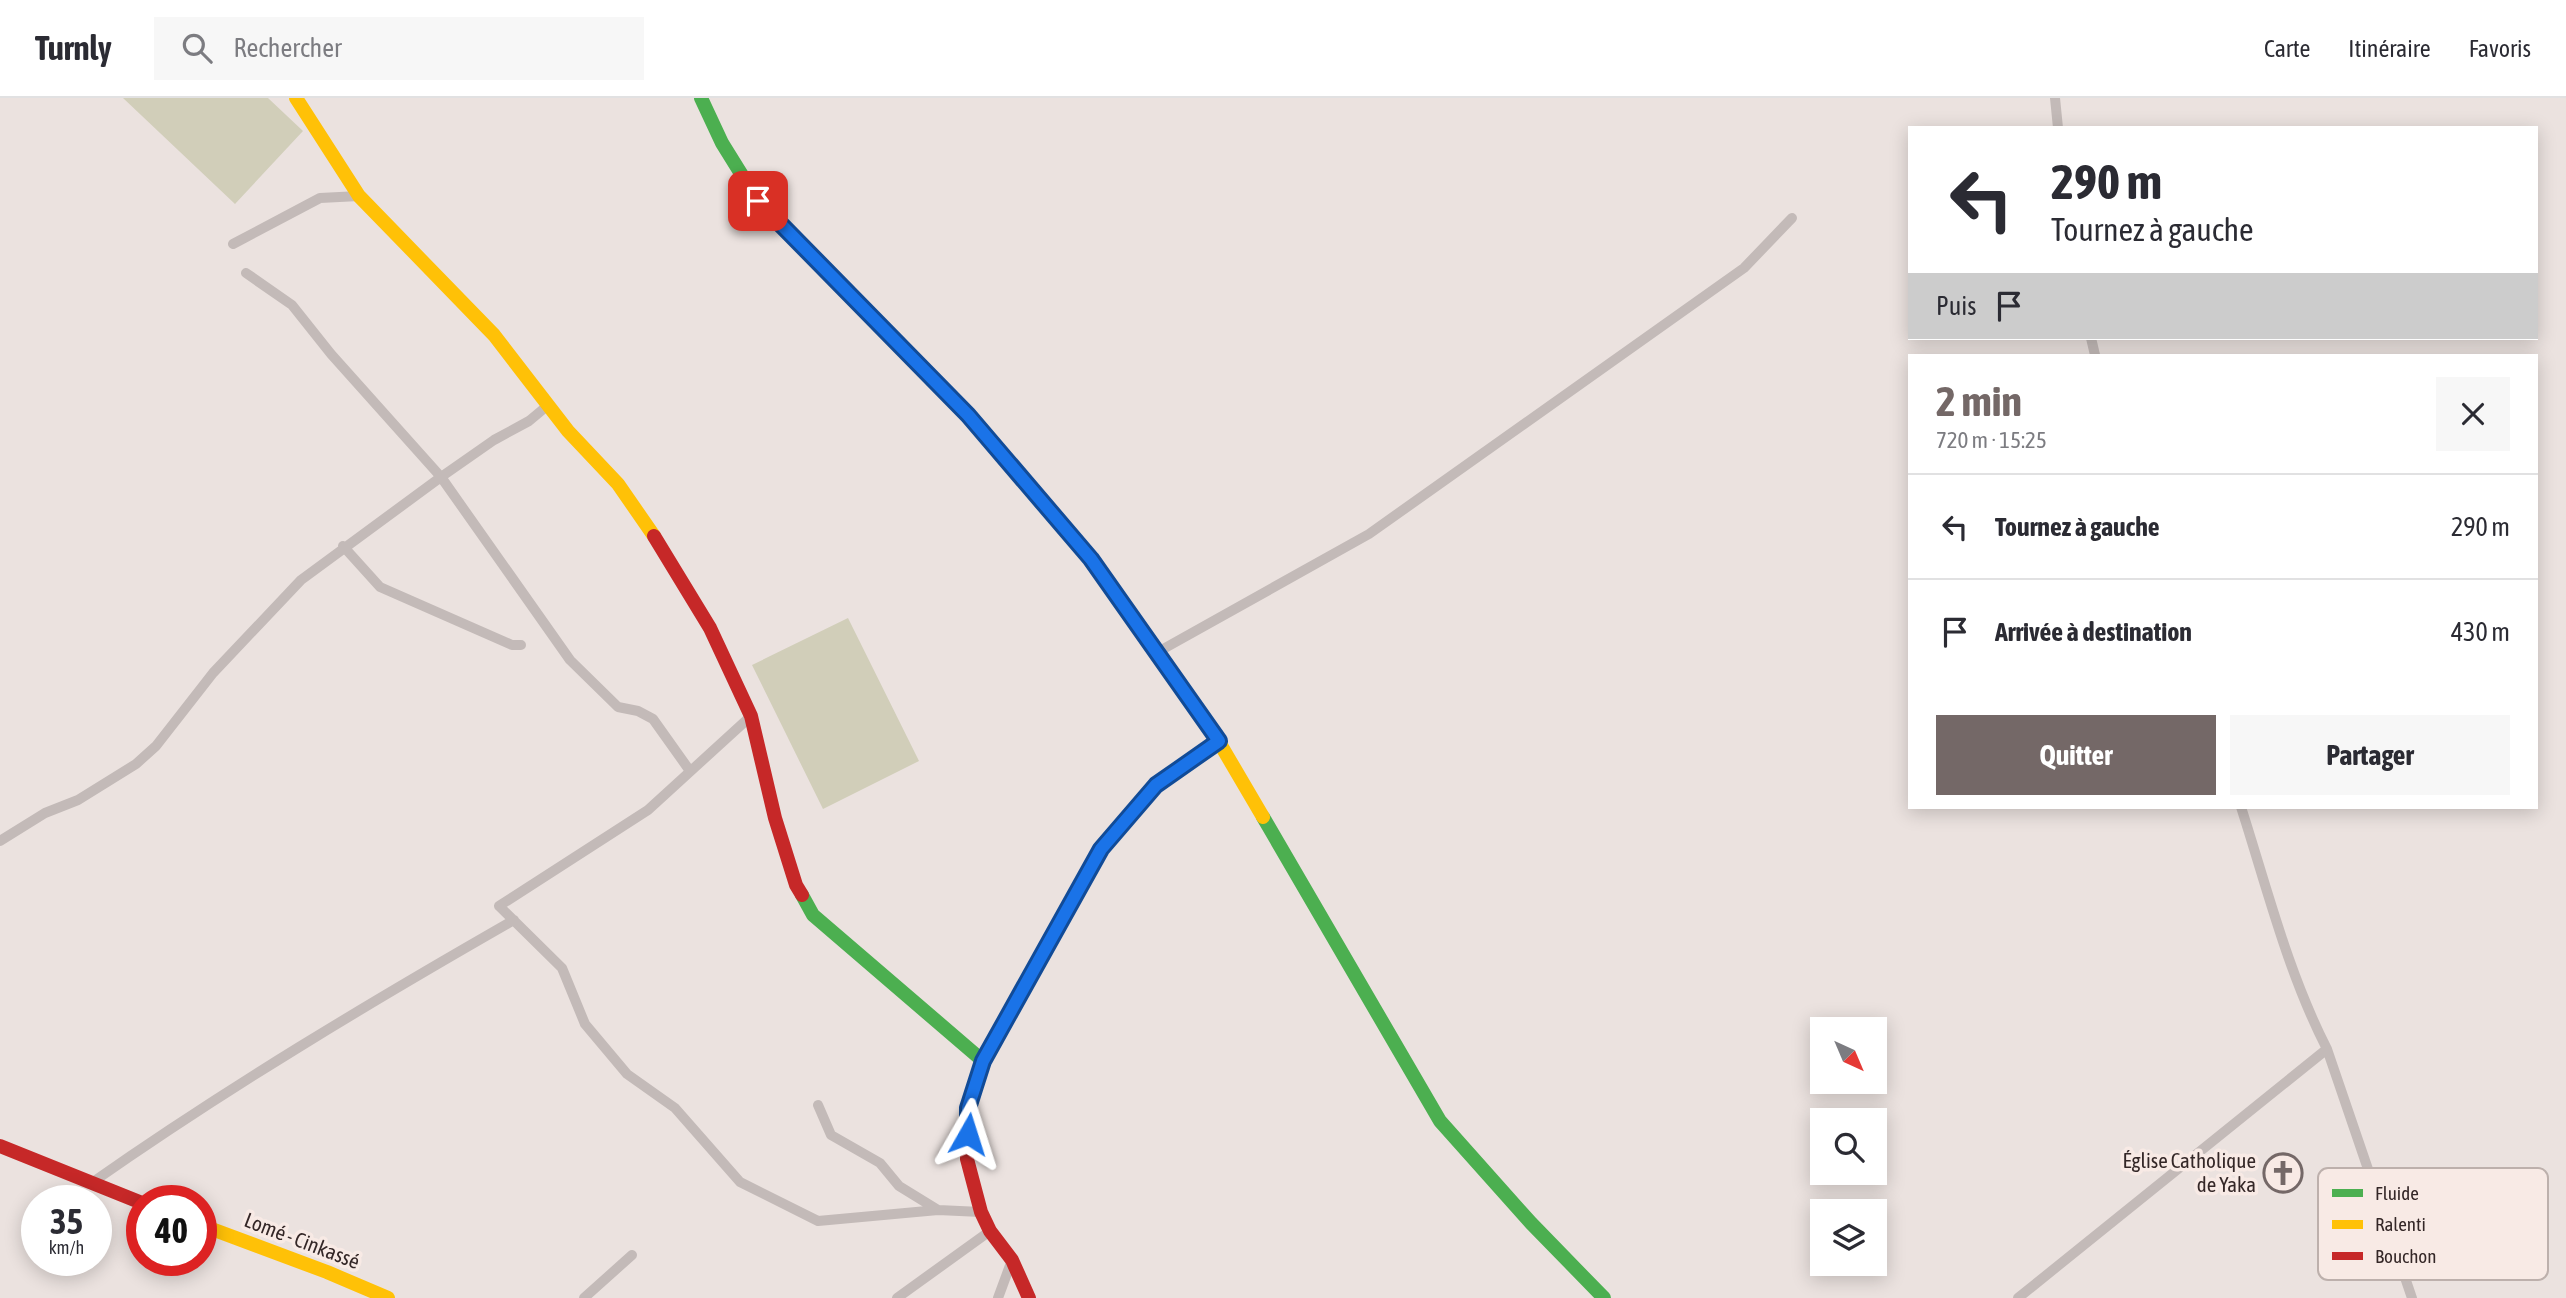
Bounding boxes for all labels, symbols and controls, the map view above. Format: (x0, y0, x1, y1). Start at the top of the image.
search box (154, 17, 644, 80)
text: Turnly (35, 29, 112, 67)
icon: search (178, 29, 216, 67)
text: Rechercher (234, 33, 342, 63)
text: Carte (2264, 35, 2310, 62)
text: Itinéraire (2348, 35, 2431, 62)
text: Favoris (2469, 35, 2531, 62)
text: 290 m (2051, 153, 2162, 209)
icon: left (1936, 154, 2027, 245)
pin (728, 171, 788, 231)
icon: arrive (739, 182, 777, 220)
text: Tournez à gauche (2051, 211, 2254, 248)
icon: arrive (1990, 287, 2028, 325)
text: Puis (1936, 291, 1976, 321)
text: 2 min (1936, 377, 2022, 425)
button: close (2436, 377, 2510, 451)
text: 720 m · 15:25 (1936, 427, 2047, 453)
icon: left (1936, 508, 1974, 546)
text: Tournez à gauche (1995, 512, 2160, 542)
text: 290 m (2451, 512, 2510, 542)
icon: arrive (1936, 613, 1974, 651)
text: Arrivée à destination (1995, 617, 2192, 647)
text: 430 m (2451, 617, 2510, 647)
button: Quitter (1936, 715, 2216, 795)
button: Partager (2230, 715, 2510, 795)
north arrow (1810, 1017, 1886, 1094)
map controls (1810, 1017, 1887, 1276)
position arrow (931, 1097, 1005, 1171)
button: search (1810, 1108, 1887, 1185)
place label: Église Catholique de Yaka (2122, 1148, 2256, 1196)
church icon: Église Catholique de Yaka (2262, 1152, 2304, 1194)
legend (2318, 1168, 2548, 1280)
text: Fluide (2375, 1182, 2419, 1204)
speed limit sign: 40 (126, 1185, 217, 1276)
button: layers (1810, 1199, 1887, 1276)
text: 35 (50, 1201, 83, 1241)
street label: Lomé - Cinkassé (241, 1207, 363, 1273)
text: Ralenti (2375, 1213, 2426, 1235)
text: km/h (49, 1237, 84, 1258)
text: Bouchon (2375, 1245, 2437, 1267)

